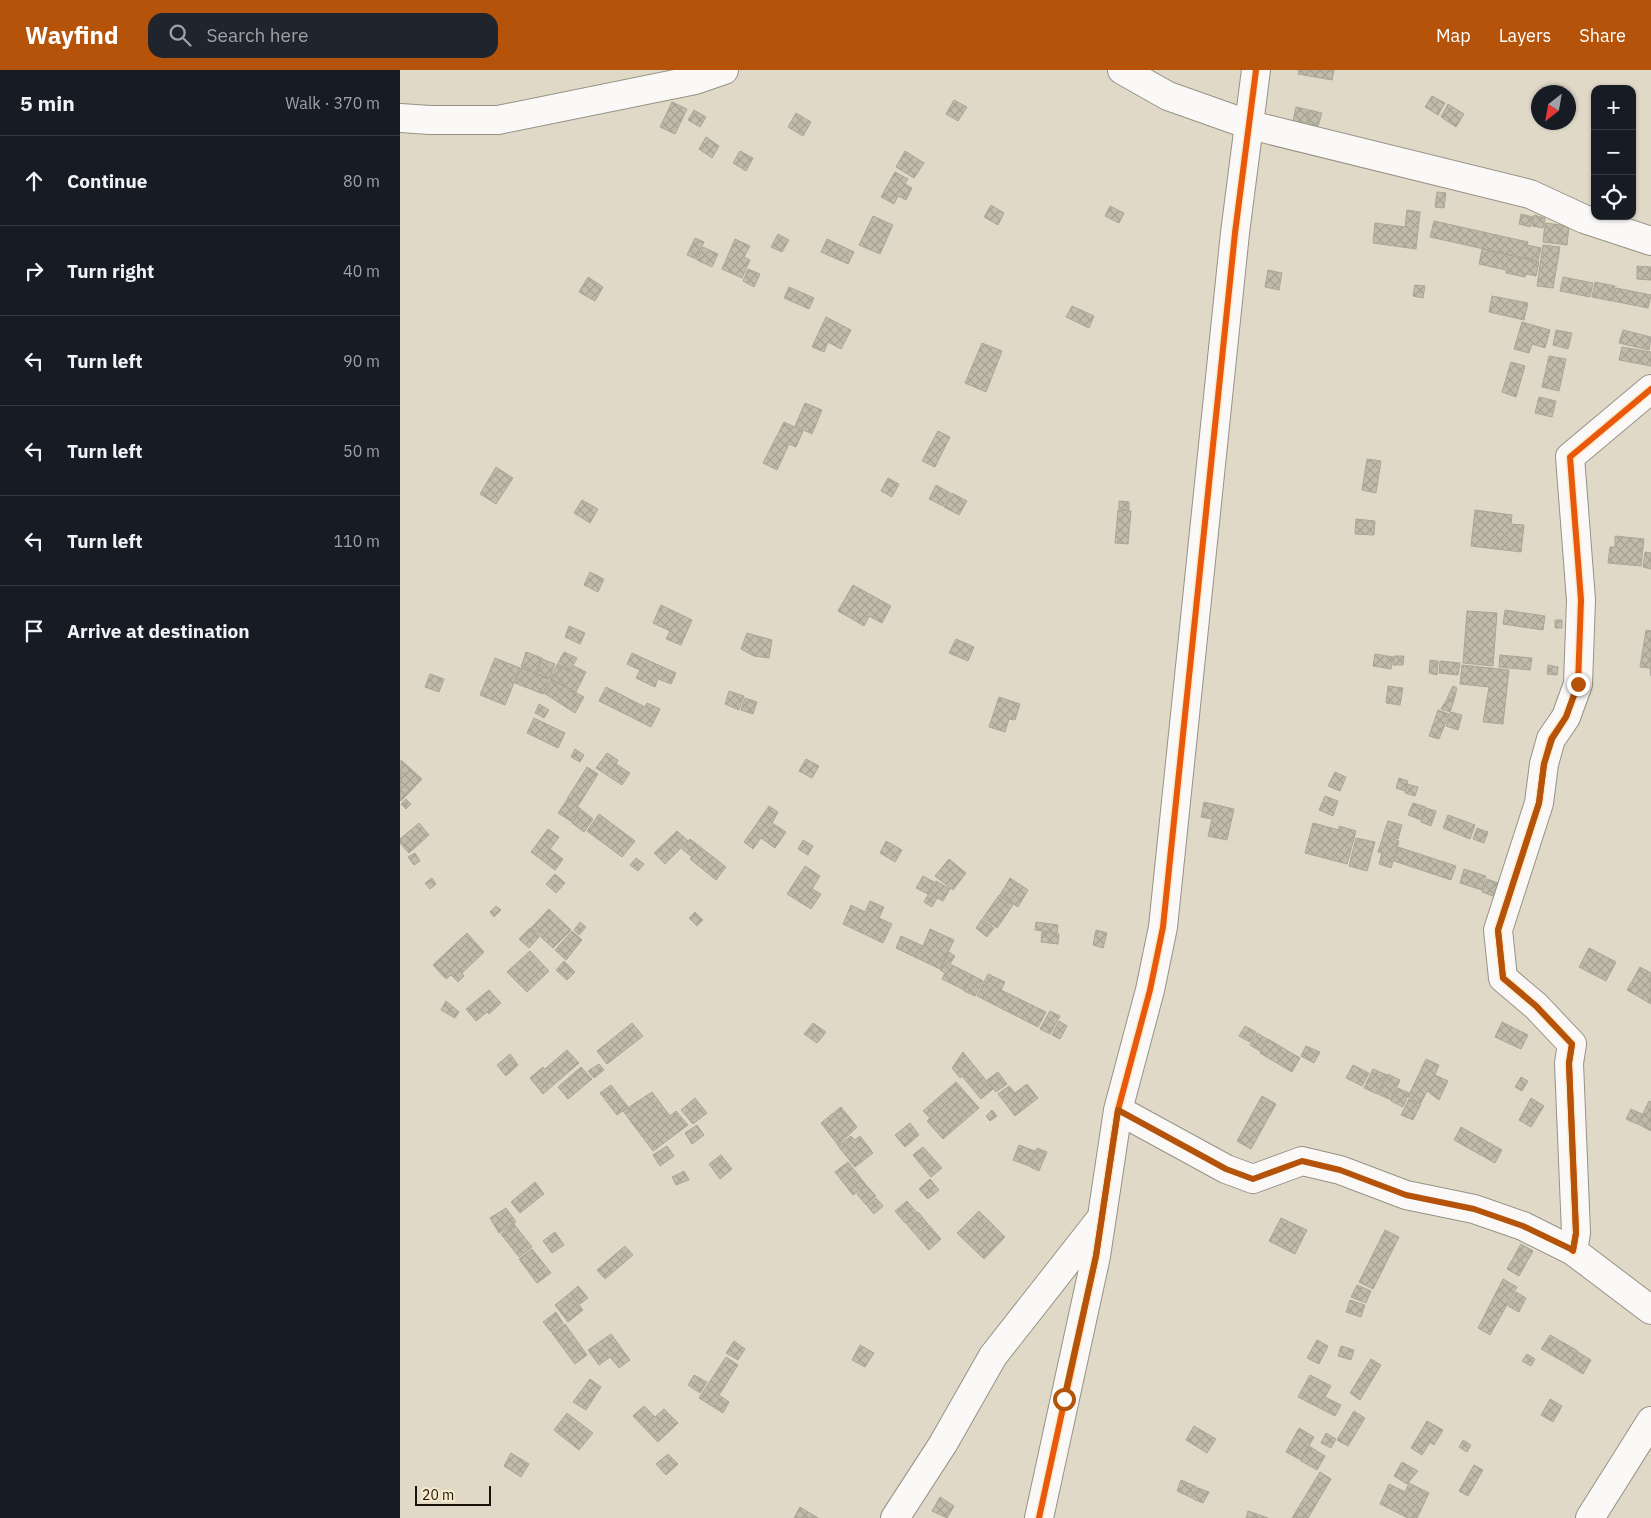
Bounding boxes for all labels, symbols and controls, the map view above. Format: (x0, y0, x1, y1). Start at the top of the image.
search box (148, 13, 498, 58)
text: Wayfind (25, 19, 118, 51)
icon: search (166, 21, 194, 49)
text: Search here (206, 23, 308, 47)
text: Map (1436, 24, 1471, 47)
text: Layers (1499, 24, 1551, 47)
text: Share (1579, 24, 1626, 47)
north arrow (1531, 85, 1576, 130)
map controls (1591, 85, 1636, 220)
button: + (1591, 85, 1636, 130)
text: 5 min (20, 89, 75, 117)
text: Walk · 370 m (285, 93, 380, 113)
button: − (1591, 130, 1636, 175)
icon: ahead (20, 167, 48, 195)
text: Continue (67, 169, 147, 193)
text: 80 m (343, 171, 380, 191)
button: locate (1591, 175, 1636, 220)
icon: right (20, 257, 48, 285)
text: Turn right (67, 259, 154, 283)
text: 40 m (343, 261, 380, 281)
icon: left (20, 347, 48, 375)
text: Turn left (67, 349, 143, 373)
text: 90 m (343, 351, 380, 371)
icon: left (20, 437, 48, 465)
text: Turn left (67, 439, 143, 463)
text: 50 m (343, 441, 380, 461)
icon: left (20, 527, 48, 555)
text: Turn left (67, 529, 143, 553)
text: 110 m (333, 531, 380, 551)
icon: arrive (20, 617, 48, 645)
text: Arrive at destination (67, 619, 250, 643)
route end (1567, 673, 1590, 696)
route start (1053, 1388, 1076, 1411)
scale bar (415, 1483, 491, 1506)
text: 20 m (422, 1486, 454, 1504)

